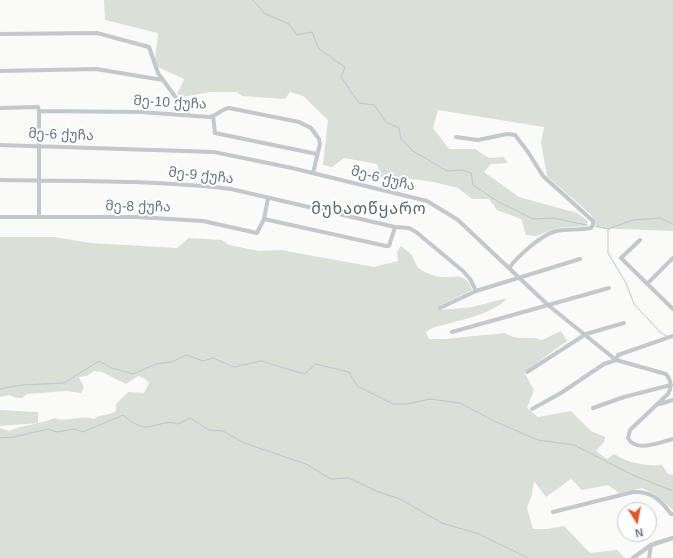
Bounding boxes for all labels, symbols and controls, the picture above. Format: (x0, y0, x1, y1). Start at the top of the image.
street label: მე-10 ქუჩა (133, 93, 207, 113)
street label: მე-6 ქუჩა (28, 125, 94, 145)
street label: მე-6 ქუჩა (349, 163, 417, 195)
street label: მე-9 ქუჩა (168, 164, 234, 188)
street label: მე-8 ქუჩა (105, 198, 171, 216)
district label: მუხათწყარო (311, 200, 427, 220)
north arrow (617, 502, 657, 542)
text: N (634, 526, 644, 539)

